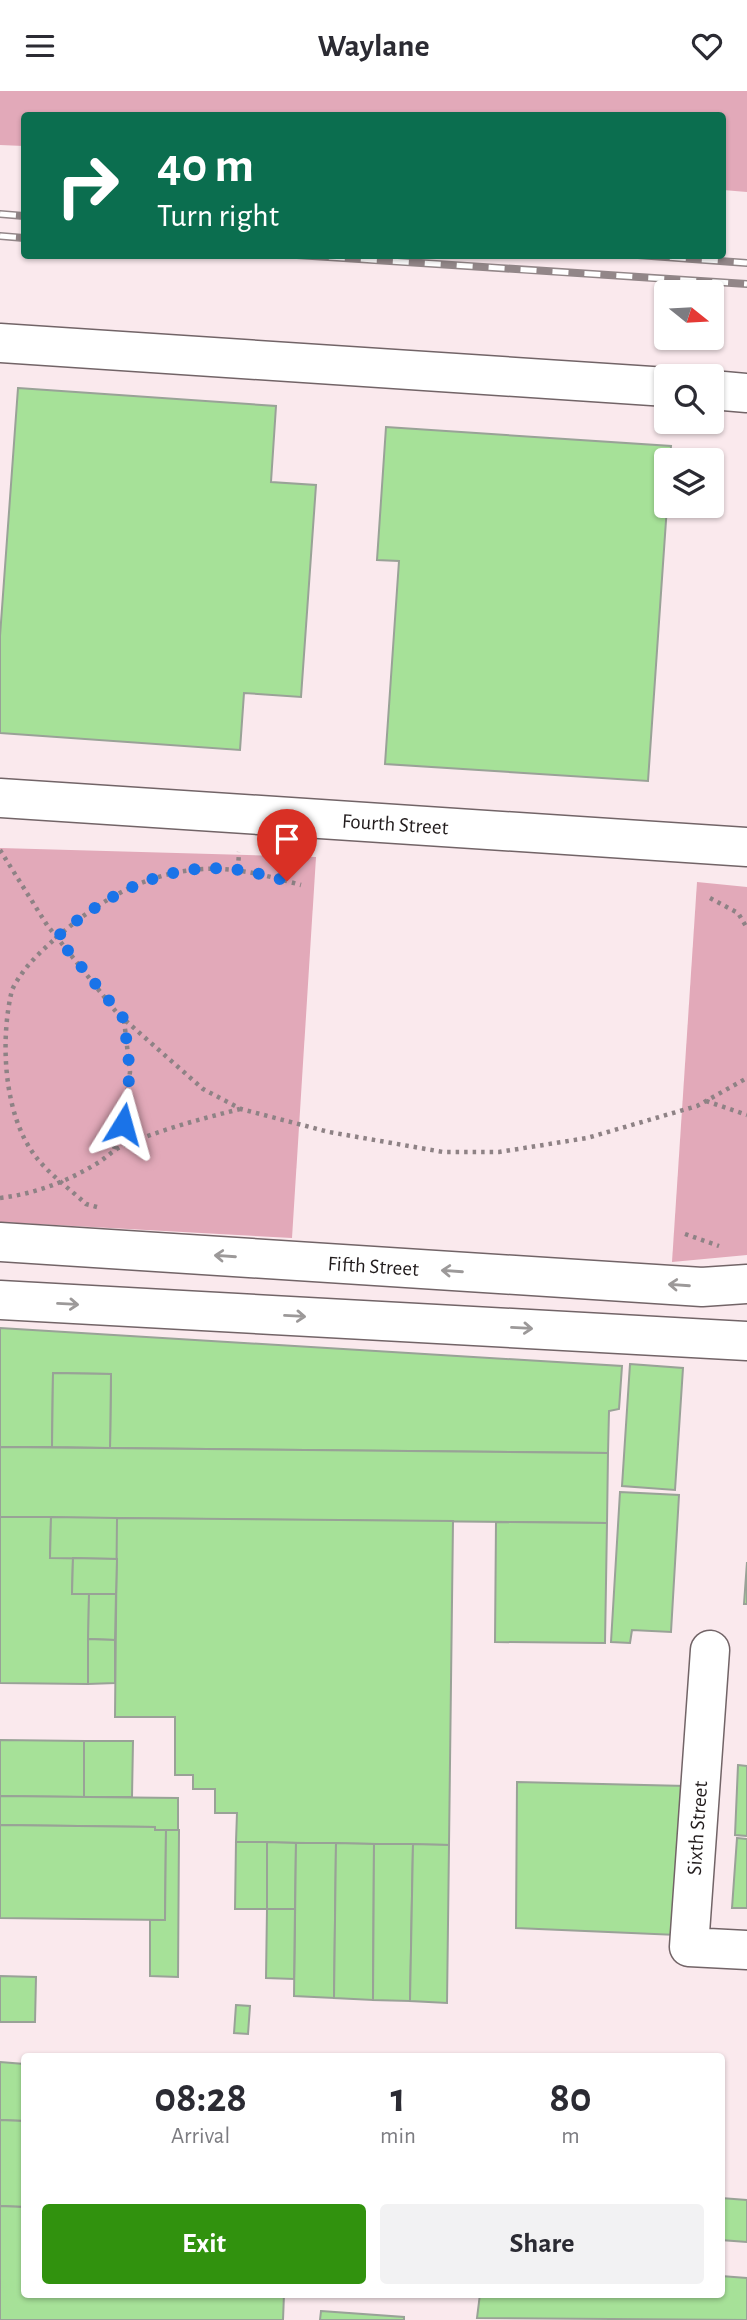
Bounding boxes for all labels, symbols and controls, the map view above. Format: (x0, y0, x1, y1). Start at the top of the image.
icon: menu (21, 27, 59, 65)
icon: heart (688, 27, 726, 65)
text: Waylane (317, 30, 430, 62)
icon: right (42, 140, 133, 231)
text: 40 m (157, 142, 254, 191)
text: Turn right (157, 200, 279, 232)
north arrow (654, 280, 724, 350)
map controls (654, 280, 724, 518)
button: search (654, 364, 724, 434)
button: layers (654, 448, 724, 518)
pin (257, 809, 317, 881)
street label: Fourth Street (341, 810, 449, 838)
icon: arrive (268, 820, 306, 858)
position arrow (86, 1087, 160, 1161)
one-way arrow (214, 1249, 237, 1262)
street label: Fifth Street (327, 1253, 420, 1280)
one-way arrow (441, 1264, 464, 1277)
one-way arrow (668, 1279, 691, 1292)
one-way arrow (56, 1297, 79, 1310)
one-way arrow (284, 1310, 306, 1323)
one-way arrow (511, 1322, 534, 1335)
street label: Sixth Street (684, 1780, 711, 1876)
text: 08:28 (154, 2077, 247, 2119)
text: 1 (390, 2077, 406, 2119)
text: 80 (549, 2077, 592, 2119)
text: Arrival (171, 2125, 230, 2148)
text: min (380, 2125, 416, 2148)
text: m (561, 2125, 580, 2148)
button: Exit (42, 2204, 366, 2284)
button: Share (380, 2204, 704, 2284)

